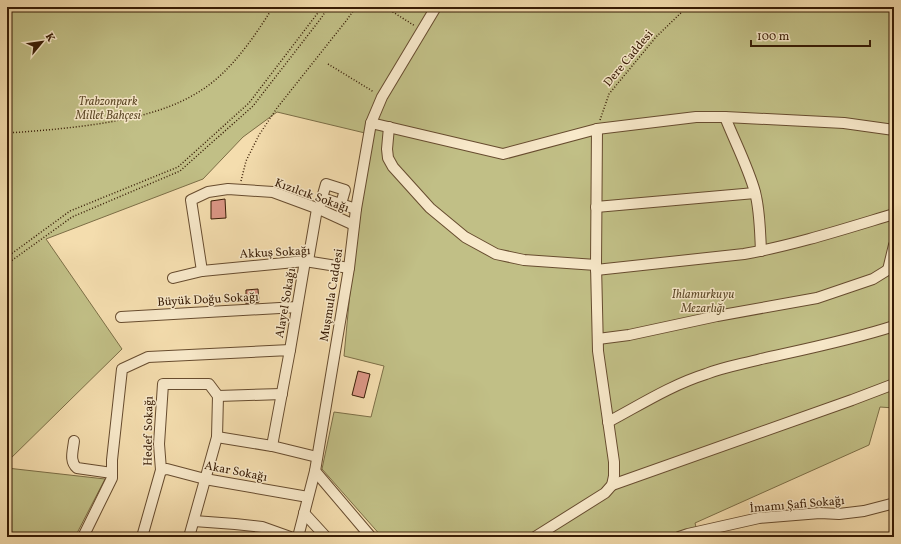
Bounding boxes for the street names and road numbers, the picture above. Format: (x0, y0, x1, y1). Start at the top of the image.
street label: Dere Caddesi (600, 27, 657, 90)
street label: Kızılcık Sokağı (272, 175, 351, 217)
street label: Akkuş Sokağı (239, 243, 311, 263)
street label: Muşmula Caddesi (317, 247, 347, 343)
street label: Alayel Sokağı (272, 267, 300, 339)
street label: Büyük Doğu Sokağı (157, 289, 260, 311)
street label: Hedef Sokağı (140, 395, 158, 466)
street label: Akar Sokağı (203, 458, 269, 486)
street label: İmamı Şafi Sokağı (749, 493, 846, 517)

